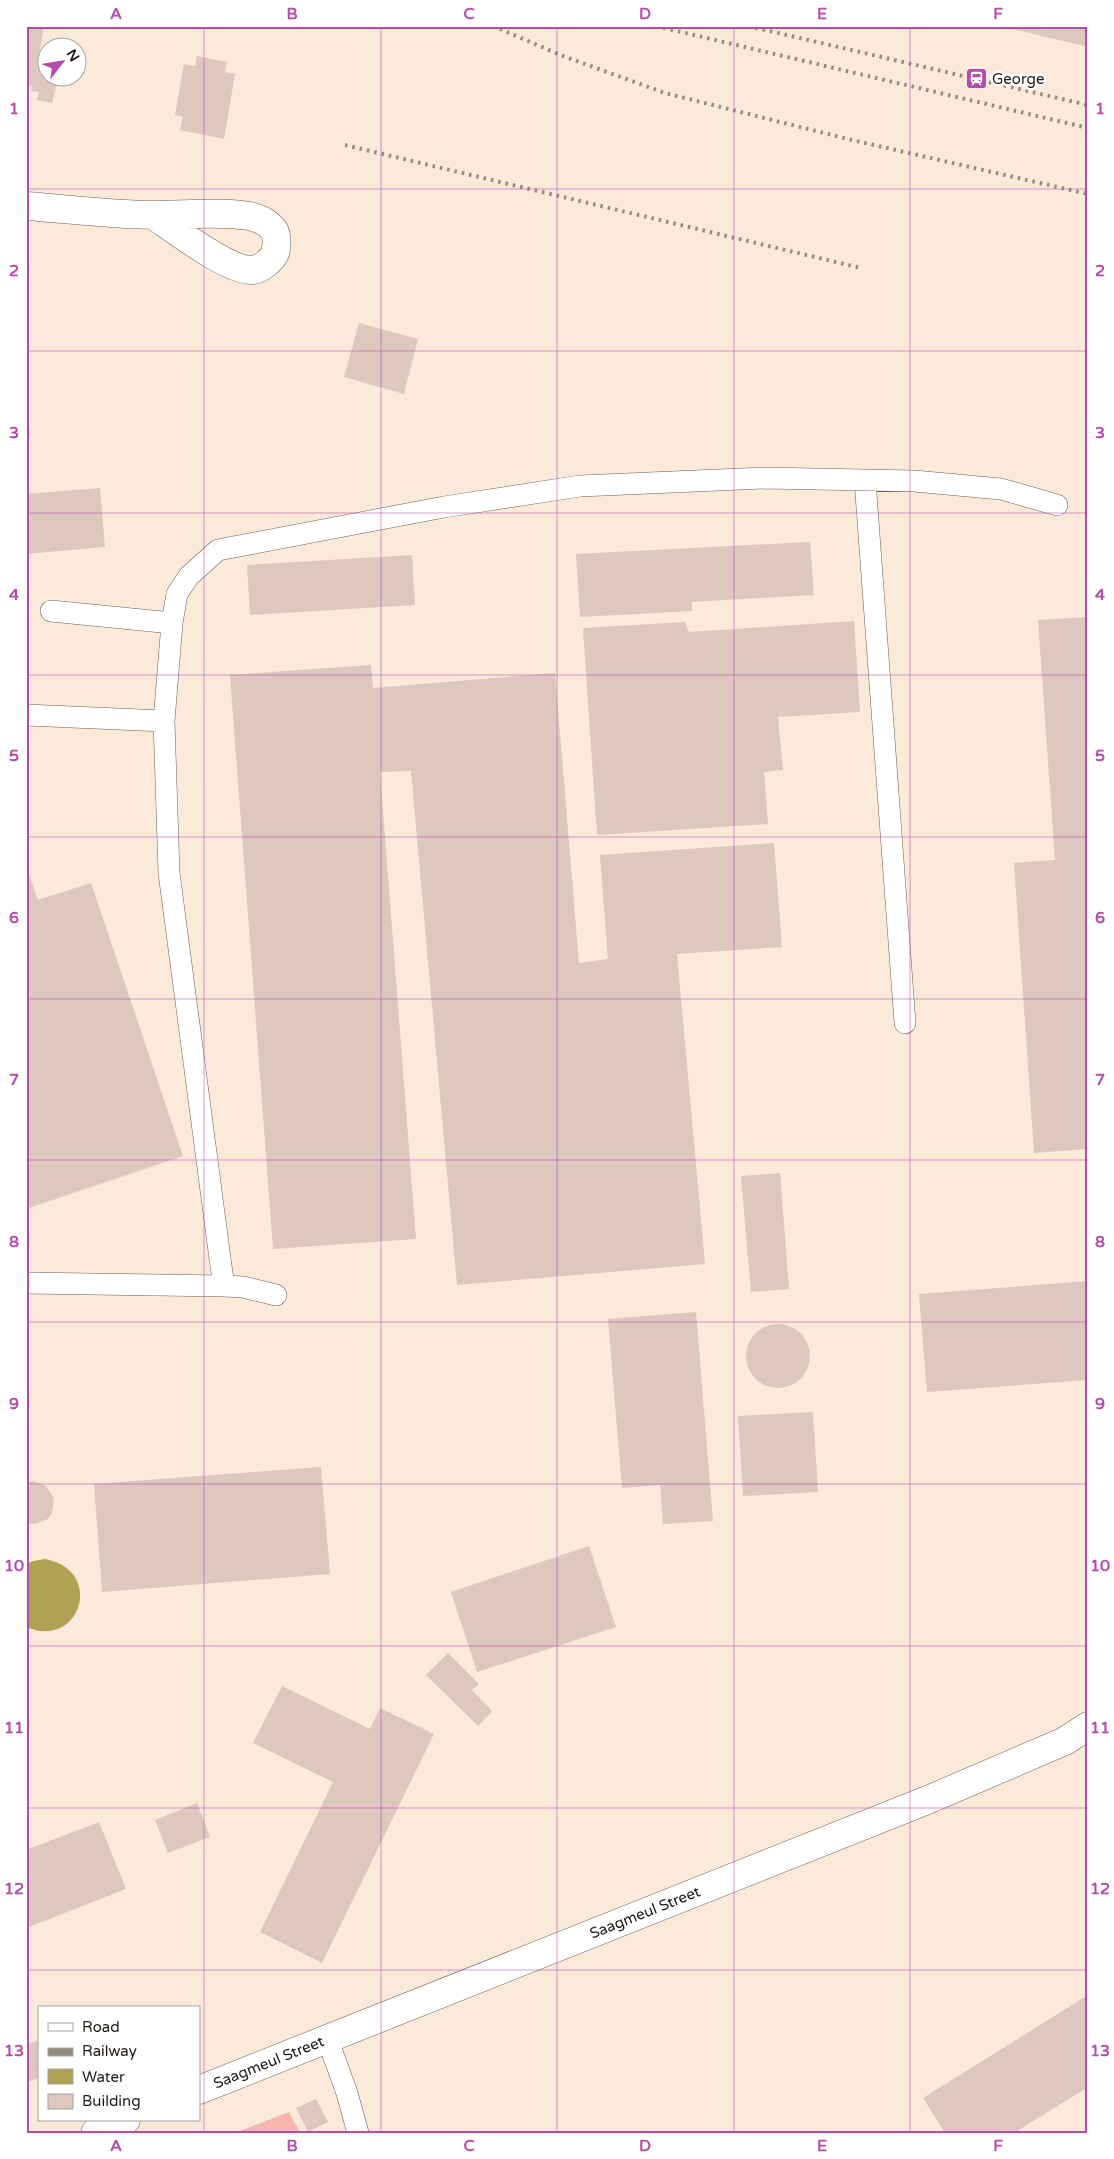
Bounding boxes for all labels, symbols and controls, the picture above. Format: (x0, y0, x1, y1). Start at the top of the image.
text: A (110, 4, 122, 24)
text: B (286, 4, 298, 24)
text: C (463, 4, 475, 24)
text: D (639, 4, 651, 24)
text: E (817, 4, 827, 24)
text: F (993, 4, 1003, 24)
north arrow (38, 38, 88, 88)
text: N (63, 46, 83, 65)
station icon: George (964, 67, 988, 91)
place label: George (992, 70, 1044, 88)
text: 1 (9, 99, 19, 119)
text: 1 (1095, 99, 1105, 119)
text: 2 (9, 261, 19, 281)
text: 2 (1095, 261, 1105, 281)
text: 3 (9, 423, 19, 443)
text: 3 (1095, 423, 1105, 443)
text: 4 (9, 585, 19, 605)
text: 4 (1095, 585, 1105, 605)
text: 5 (9, 746, 19, 766)
text: 5 (1095, 746, 1105, 766)
text: 6 (9, 908, 19, 928)
text: 6 (1095, 908, 1105, 928)
text: 7 (9, 1070, 19, 1090)
text: 7 (1095, 1070, 1105, 1090)
text: 8 (9, 1232, 19, 1252)
text: 8 (1095, 1232, 1105, 1252)
text: 9 (9, 1394, 19, 1414)
text: 9 (1095, 1394, 1105, 1414)
text: 10 (4, 1556, 24, 1576)
text: 10 (1090, 1556, 1110, 1576)
text: 11 (4, 1718, 24, 1738)
text: 11 (1090, 1718, 1110, 1738)
text: 12 (4, 1879, 24, 1899)
text: 12 (1090, 1879, 1110, 1899)
street label: Saagmeul Street (587, 1882, 703, 1943)
legend (38, 2006, 200, 2122)
text: Road (82, 2018, 120, 2036)
street label: Saagmeul Street (211, 2032, 327, 2092)
text: 13 (4, 2041, 24, 2061)
text: 13 (1090, 2041, 1110, 2061)
text: Railway (82, 2042, 137, 2060)
text: Water (82, 2068, 125, 2086)
text: Building (82, 2092, 141, 2110)
text: A (110, 2136, 122, 2156)
text: B (286, 2136, 298, 2156)
text: C (463, 2136, 475, 2156)
text: D (639, 2136, 651, 2156)
text: E (817, 2136, 827, 2156)
text: F (993, 2136, 1003, 2156)

